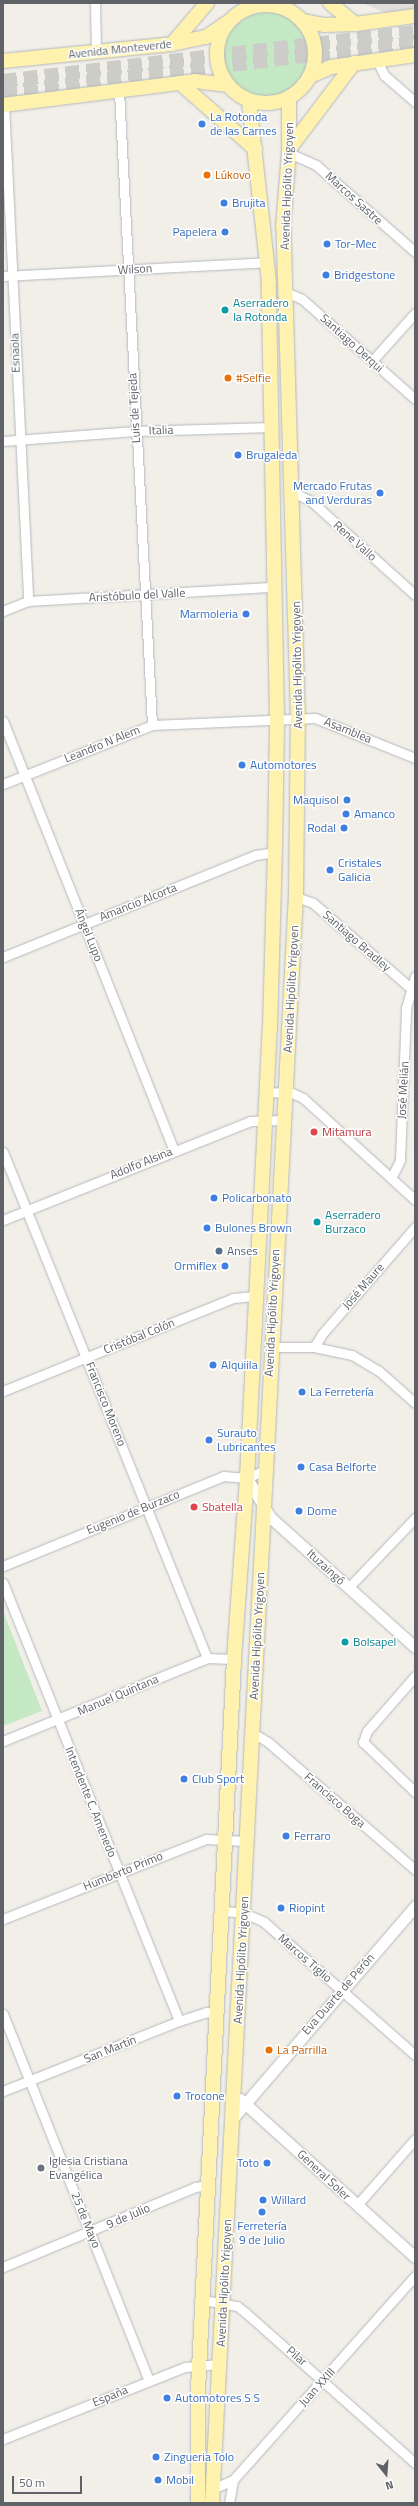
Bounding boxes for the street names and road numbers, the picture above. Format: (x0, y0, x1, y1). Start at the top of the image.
street label: Avenida Monteverde (68, 36, 172, 62)
street label: Avenida Hipólito Yrigoyen (278, 122, 296, 250)
street label: Marcos Sastre (322, 168, 386, 228)
street label: Wilson (117, 261, 153, 277)
street label: Santiago Derqui (317, 311, 387, 375)
street label: Esnaola (7, 333, 23, 373)
street label: Luis de Tejeda (125, 373, 143, 443)
street label: Italia (148, 422, 174, 438)
street label: Rene Vallo (330, 518, 380, 564)
street label: Aristóbulo del Valle (88, 585, 186, 605)
street label: Avenida Hipólito Yrigoyen (289, 601, 305, 729)
street label: Asamblea (322, 714, 374, 746)
street label: Leandro N Alem (62, 722, 142, 766)
street label: Amancio Alcorta (97, 880, 179, 924)
street label: Ángel Lupo (72, 906, 106, 964)
street label: Santiago Bradley (320, 908, 394, 974)
street label: Avenida Hipólito Yrigoyen (280, 925, 302, 1053)
street label: José Melián (394, 1061, 412, 1119)
street label: Adolfo Alsina (108, 1144, 174, 1182)
street label: Avenida Hipólito Yrigoyen (261, 1249, 283, 1377)
street label: José Maure (339, 1260, 387, 1312)
street label: Cristóbal Colón (101, 1315, 177, 1357)
street label: Francisco Moreno (83, 1360, 129, 1448)
street label: Eugenio de Burzaco (84, 1487, 182, 1537)
street label: Ituzaingó (304, 1546, 348, 1588)
street label: Avenida Hipólito Yrigoyen (246, 1572, 268, 1700)
street label: Manuel Quintana (75, 1671, 161, 1719)
street label: Intendente C. Amenedo (62, 1745, 120, 1859)
street label: Francisco Boga (302, 1770, 368, 1830)
street label: Humberto Primo (81, 1849, 165, 1893)
street label: Avenida Hipólito Yrigoyen (230, 1896, 252, 2024)
street label: Marcos Tiglio (275, 1931, 335, 1985)
street label: Eva Duarte de Perón (299, 1950, 377, 2038)
street label: San Martín (82, 2032, 138, 2066)
street label: General Soler (294, 2147, 354, 2203)
street label: 25 de Mayo (68, 2190, 104, 2250)
street label: 9 de Julio (104, 2200, 152, 2232)
street label: Avenida Hipólito Yrigoyen (213, 2219, 235, 2347)
street label: Pilar (284, 2343, 310, 2369)
street label: Juan XXIII (296, 2365, 338, 2409)
street label: España (90, 2382, 130, 2410)

